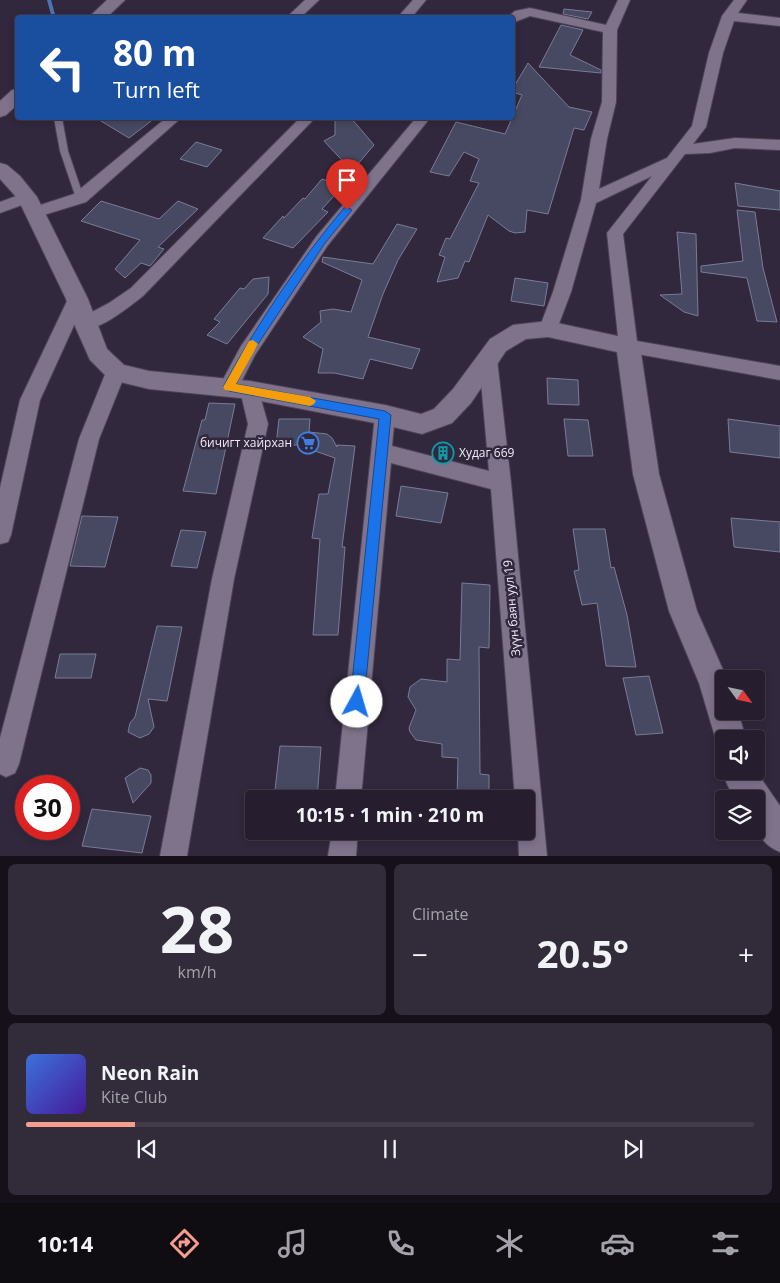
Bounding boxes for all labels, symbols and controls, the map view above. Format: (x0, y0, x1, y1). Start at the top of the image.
text: 80 m (113, 29, 196, 76)
icon: left (30, 35, 95, 100)
text: Turn left (113, 74, 200, 104)
pin (326, 159, 368, 210)
icon: arrive (333, 166, 361, 194)
supermarket icon: бичигт хайрхан (296, 431, 320, 455)
place label: бичигт хайрхан (200, 434, 292, 451)
building icon: Худаг 669 (431, 441, 455, 465)
place label: Худаг 669 (459, 444, 515, 461)
street label: Зүүн баян уул 19 (499, 559, 524, 657)
north arrow (715, 670, 765, 720)
map controls (715, 670, 765, 840)
position arrow (330, 675, 382, 727)
button: sound (715, 730, 765, 780)
speed limit sign: 30 (15, 775, 80, 840)
button: layers (715, 790, 765, 840)
text: 10:15 · 1 min · 210 m (296, 802, 484, 828)
text: 28 (160, 884, 234, 972)
text: Climate (412, 903, 469, 925)
text: 20.5° (537, 927, 629, 979)
text: − (412, 935, 428, 973)
text: + (738, 935, 754, 973)
text: km/h (178, 961, 216, 983)
text: Neon Rain (101, 1060, 199, 1086)
text: Kite Club (101, 1086, 167, 1108)
icon: previous (133, 1135, 161, 1163)
icon: pause (376, 1135, 404, 1163)
icon: next (619, 1135, 647, 1163)
icon: directions (167, 1226, 202, 1261)
icon: music (275, 1226, 310, 1261)
icon: phone (383, 1226, 418, 1261)
icon: climate (492, 1226, 527, 1261)
icon: car (600, 1226, 635, 1261)
icon: filters (708, 1226, 743, 1261)
text: 10:14 (37, 1228, 93, 1258)

